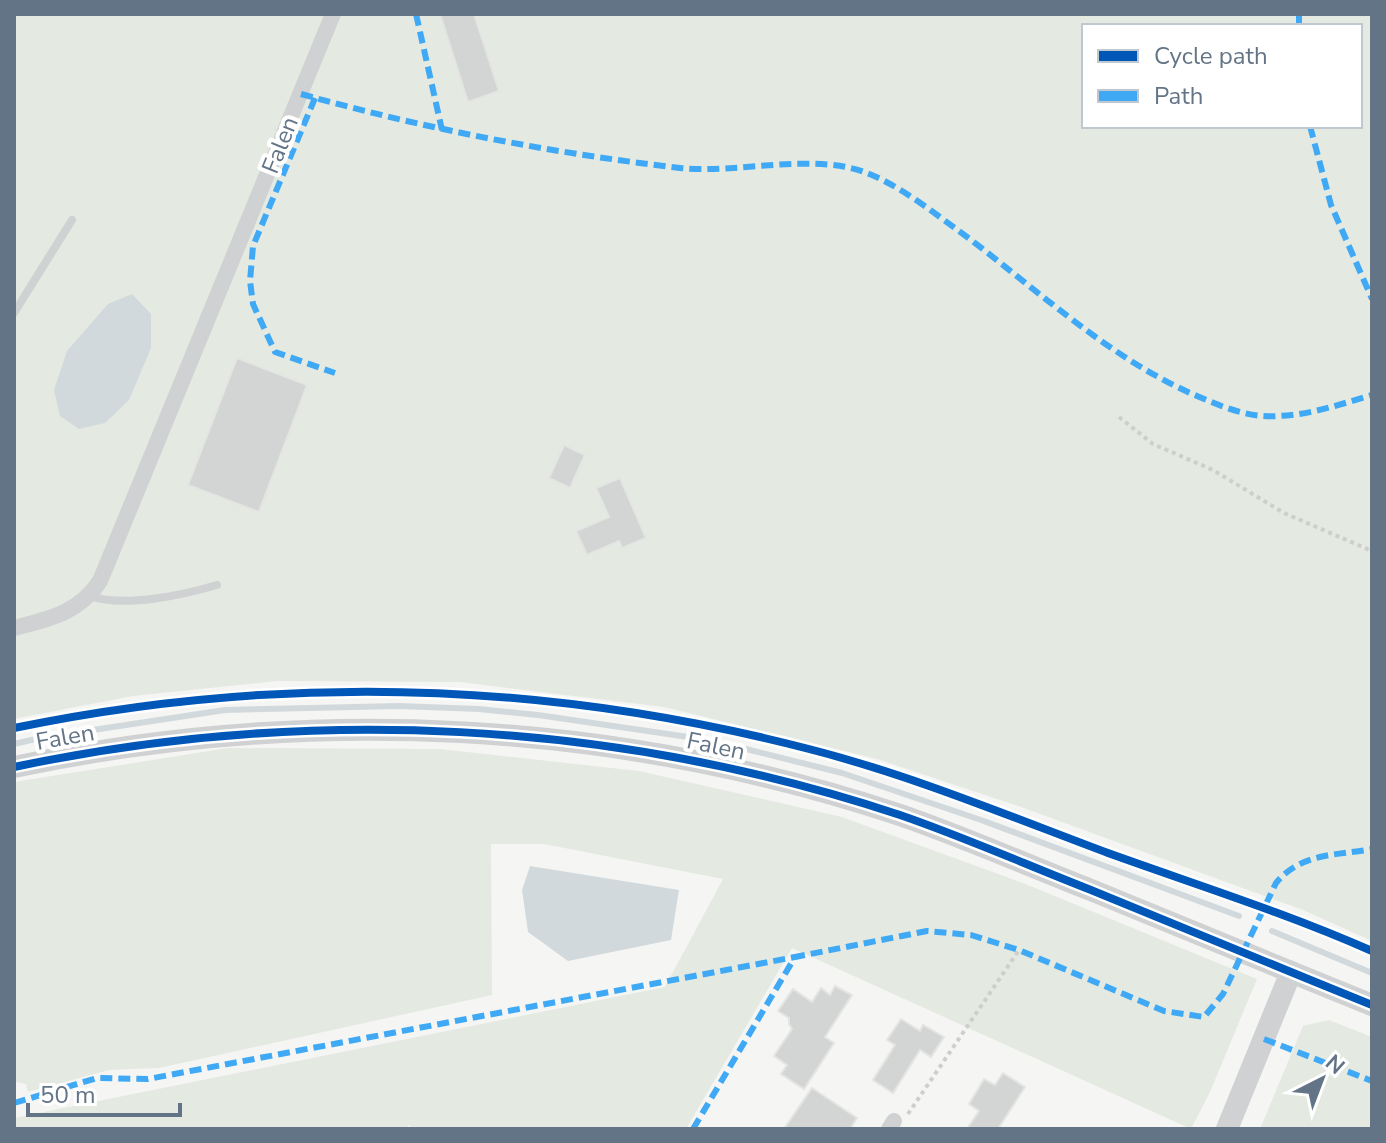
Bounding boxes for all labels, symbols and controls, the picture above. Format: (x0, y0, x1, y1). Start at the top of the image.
legend (1082, 24, 1362, 128)
text: Cycle path (1154, 40, 1268, 72)
text: Path (1154, 80, 1203, 112)
street label: Falen (254, 112, 306, 178)
street label: Falen (33, 716, 97, 758)
street label: Falen (684, 724, 748, 768)
north arrow (1282, 1039, 1362, 1119)
text: N (1319, 1048, 1351, 1082)
scale bar (28, 1067, 180, 1117)
text: 50 m (40, 1079, 96, 1111)

